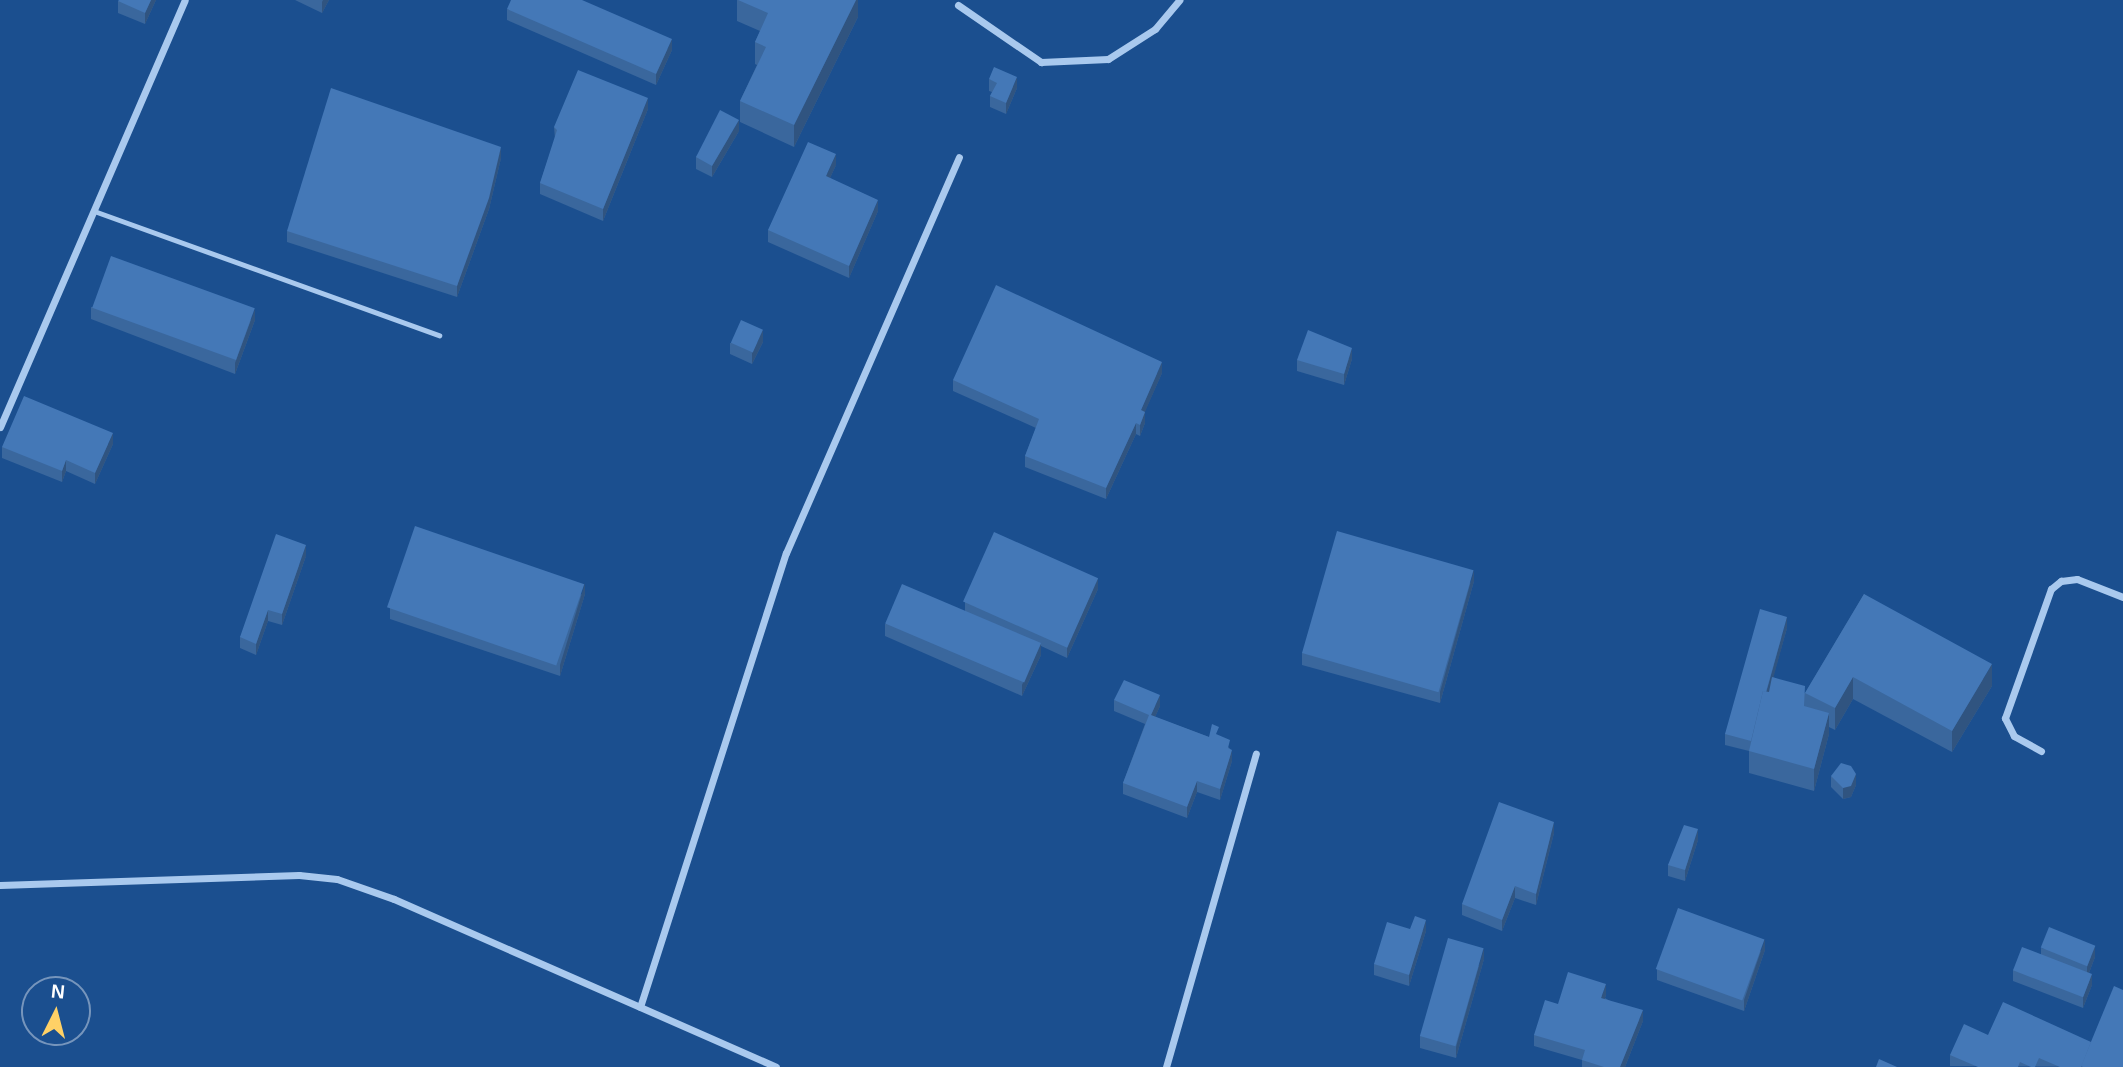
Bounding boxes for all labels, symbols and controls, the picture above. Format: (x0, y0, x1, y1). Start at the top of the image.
north arrow (21, 976, 91, 1046)
text: N (50, 980, 66, 1003)

